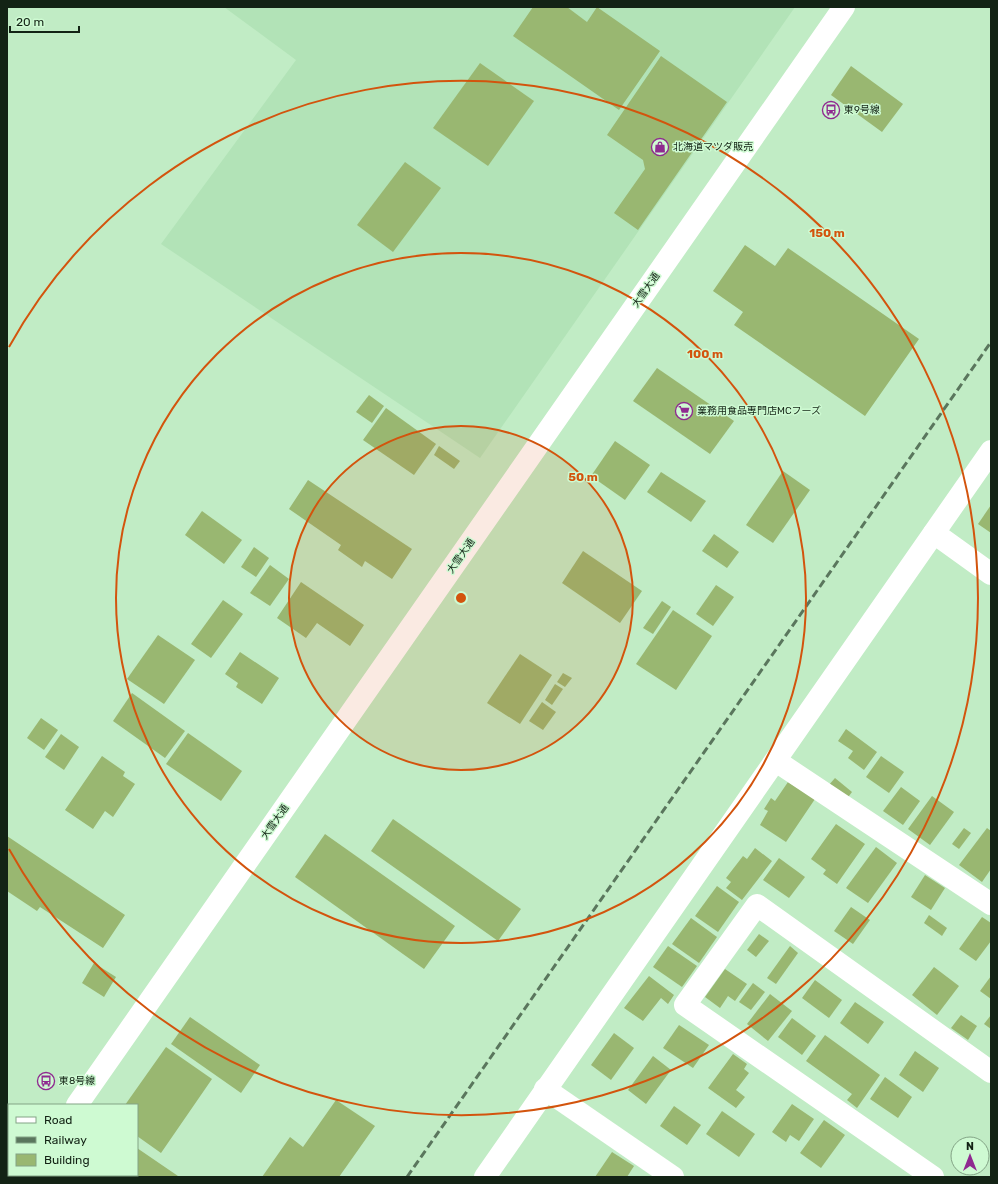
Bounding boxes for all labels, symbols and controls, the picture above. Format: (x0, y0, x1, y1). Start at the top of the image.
scale bar (10, 8, 79, 34)
text: 20 m (16, 15, 44, 29)
bus stop icon: 東9号線 (821, 100, 841, 120)
place label: 東9号線 (844, 104, 880, 116)
shop icon: 北海道マツダ販売 (650, 137, 670, 157)
place label: 北海道マツダ販売 (673, 141, 753, 153)
text: 150 m (809, 226, 845, 240)
street label: 大雪大通 (630, 270, 662, 310)
text: 100 m (687, 347, 723, 361)
supermarket icon: 業務用食品専門店MCフーズ (674, 401, 694, 421)
place label: 業務用食品専門店MCフーズ (697, 405, 821, 417)
text: 50 m (568, 470, 598, 484)
street label: 大雪大通 (445, 536, 477, 576)
centre of rings (454, 591, 468, 605)
street label: 大雪大通 (259, 802, 291, 842)
bus stop icon: 東8号線 (36, 1071, 56, 1091)
place label: 東8号線 (59, 1075, 95, 1087)
legend (8, 1104, 138, 1176)
text: Road (44, 1113, 72, 1127)
text: Railway (44, 1133, 87, 1147)
north arrow (950, 1136, 990, 1176)
text: N (966, 1140, 974, 1153)
text: Building (44, 1153, 90, 1167)

